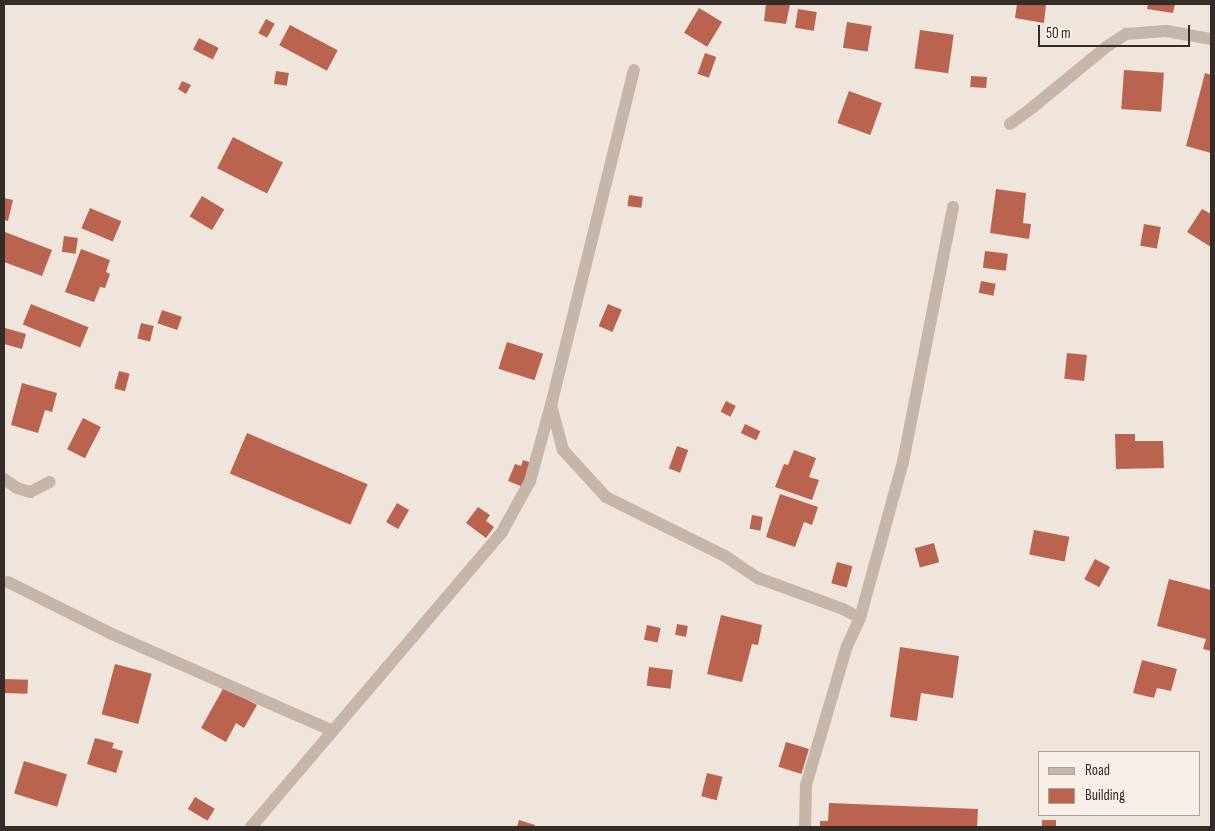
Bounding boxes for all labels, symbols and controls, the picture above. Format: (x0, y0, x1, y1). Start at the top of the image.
scale bar (1040, 15, 1192, 47)
text: 50 m (1046, 24, 1071, 43)
legend (1038, 751, 1200, 816)
text: Road (1085, 761, 1110, 780)
text: Building (1085, 786, 1125, 805)

